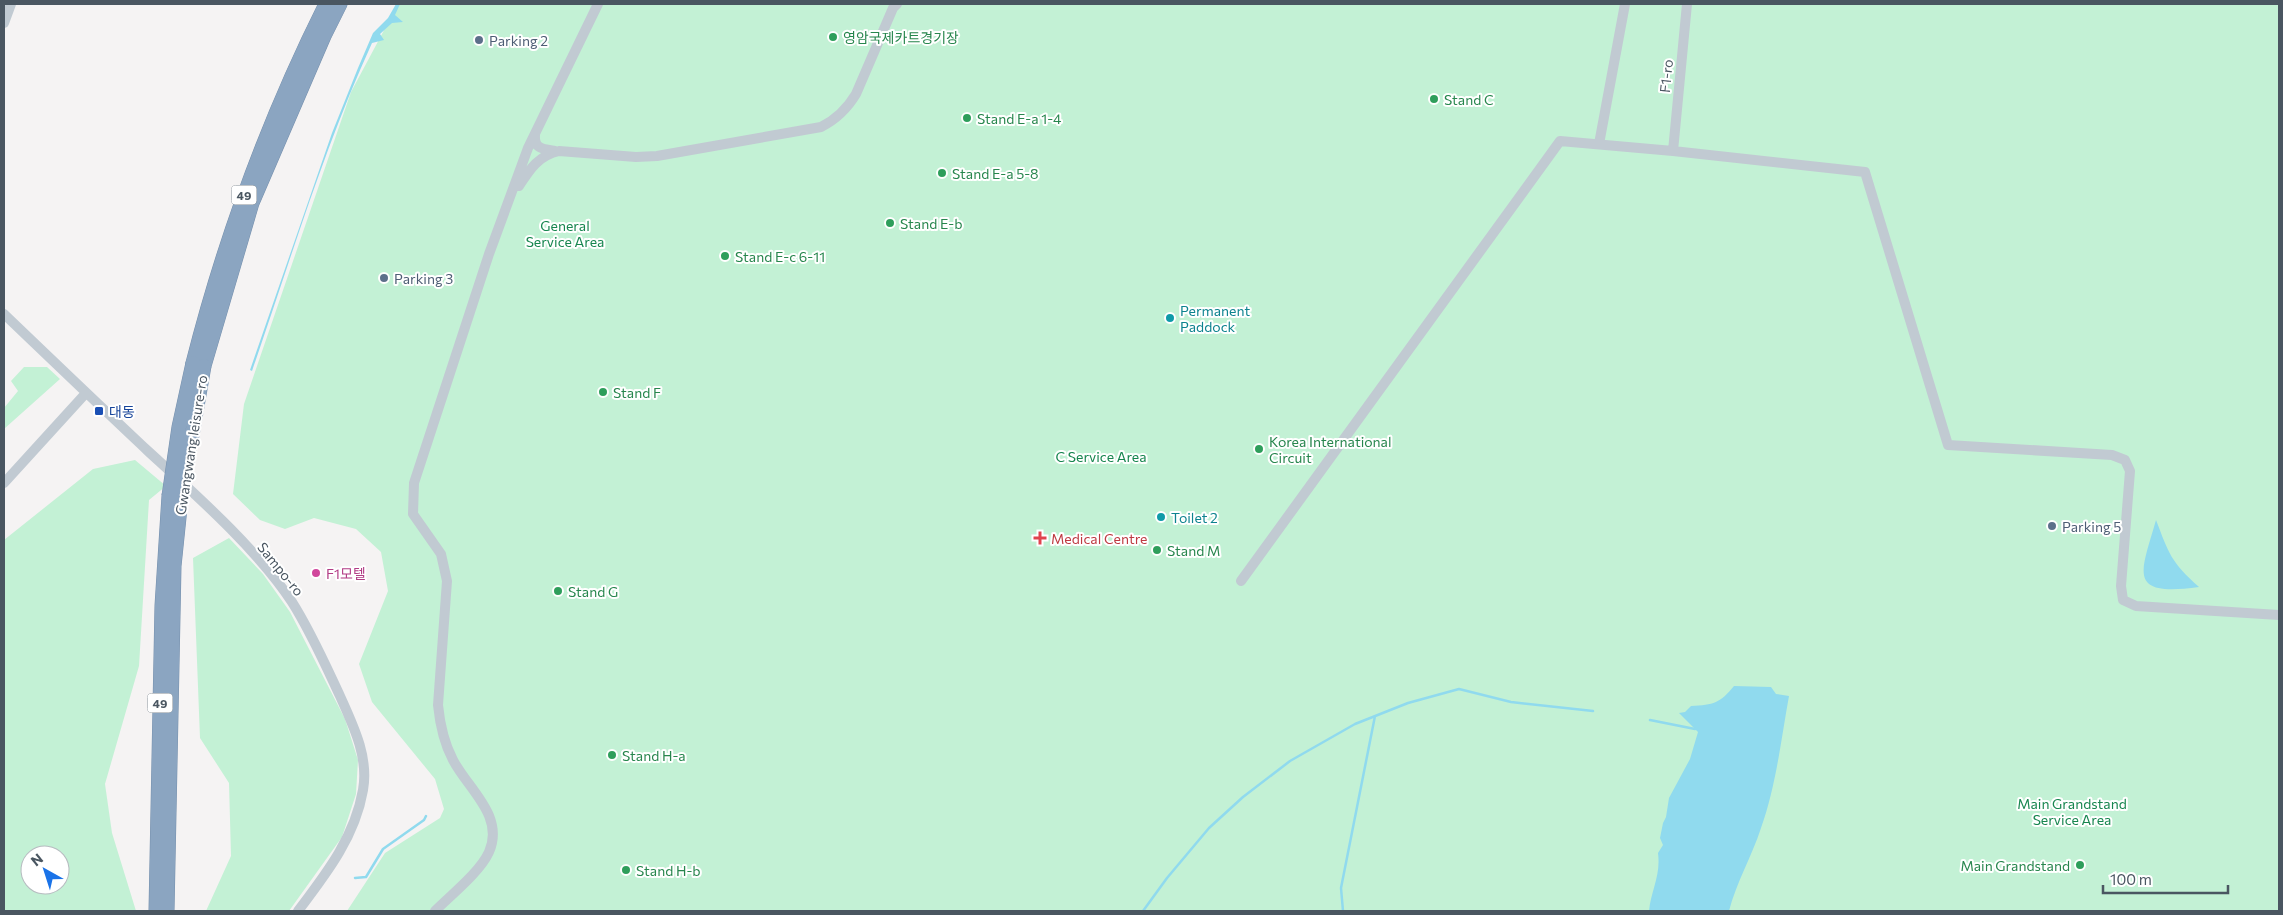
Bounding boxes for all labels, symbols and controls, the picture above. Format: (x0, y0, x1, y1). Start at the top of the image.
place label: 영암국제카트경기장 (843, 29, 959, 46)
marker: 영암국제카트경기장 (827, 31, 839, 43)
place label: Parking 2 (489, 32, 548, 49)
marker: Parking 2 (473, 34, 485, 46)
street label: F1-ro (1656, 58, 1676, 94)
place label: Stand C (1444, 91, 1494, 108)
marker: Stand C (1428, 93, 1440, 105)
place label: Stand E-a 1-4 (977, 110, 1062, 127)
marker: Stand E-a 1-4 (961, 112, 973, 124)
place label: Stand E-a 5-8 (952, 165, 1039, 182)
marker: Stand E-a 5-8 (936, 167, 948, 179)
road number: 49 (232, 186, 256, 204)
place label: Stand E-b (900, 215, 962, 232)
park label: General Service Area (526, 217, 604, 250)
marker: Stand E-b (884, 217, 896, 229)
place label: Stand E-c 6-11 (735, 248, 825, 265)
marker: Stand E-c 6-11 (719, 250, 731, 262)
place label: Parking 3 (394, 270, 453, 287)
marker: Parking 3 (378, 272, 390, 284)
place label: Permanent Paddock (1180, 302, 1250, 335)
marker: Permanent Paddock (1164, 312, 1176, 324)
street label: Gwangwang leisure-ro (172, 374, 210, 516)
place label: Stand F (613, 384, 661, 401)
marker: Stand F (597, 386, 609, 398)
place label: 대동 (109, 403, 135, 420)
marker: 대동 (93, 405, 105, 417)
place label: Korea International Circuit (1269, 433, 1392, 466)
marker: Korea International Circuit (1253, 443, 1265, 455)
park label: C Service Area (1056, 448, 1146, 465)
place label: Toilet 2 (1171, 509, 1218, 526)
marker: Toilet 2 (1155, 511, 1167, 523)
place label: Parking 5 (2062, 518, 2121, 535)
marker: Parking 5 (2046, 520, 2058, 532)
place label: Medical Centre (1051, 530, 1147, 547)
marker: Medical Centre (1033, 531, 1047, 545)
street label: Sampo-ro (254, 539, 308, 599)
place label: Stand M (1167, 542, 1220, 559)
marker: Stand M (1151, 544, 1163, 556)
place label: F1모텔 (326, 565, 366, 582)
marker: F1모텔 (310, 567, 322, 579)
place label: Stand G (568, 583, 618, 600)
marker: Stand G (552, 585, 564, 597)
road number: 49 (148, 694, 172, 712)
place label: Stand H-a (622, 747, 686, 764)
marker: Stand H-a (606, 749, 618, 761)
park label: Main Grandstand Service Area (2017, 795, 2127, 828)
north arrow (20, 845, 70, 895)
text: N (27, 850, 46, 869)
place label: Main Grandstand (1960, 857, 2070, 874)
marker: Main Grandstand (2074, 859, 2086, 871)
place label: Stand H-b (636, 862, 701, 879)
scale bar (2103, 862, 2228, 894)
marker: Stand H-b (620, 864, 632, 876)
text: 100 m (2110, 870, 2152, 888)

